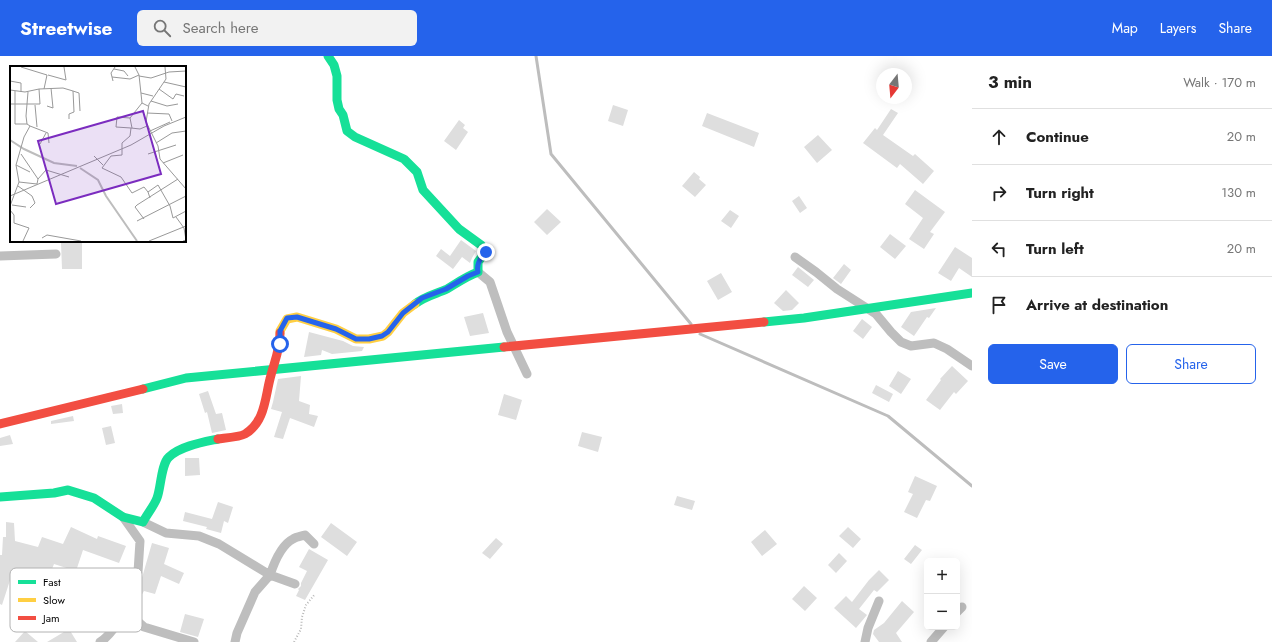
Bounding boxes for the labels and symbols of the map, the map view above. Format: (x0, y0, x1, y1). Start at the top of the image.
inset map (10, 66, 186, 242)
north arrow (876, 68, 912, 104)
route end (477, 243, 495, 261)
route start (271, 335, 289, 353)
legend (10, 568, 142, 632)
text: Fast (43, 574, 61, 590)
text: Slow (43, 592, 65, 608)
text: Jam (41, 610, 60, 626)

